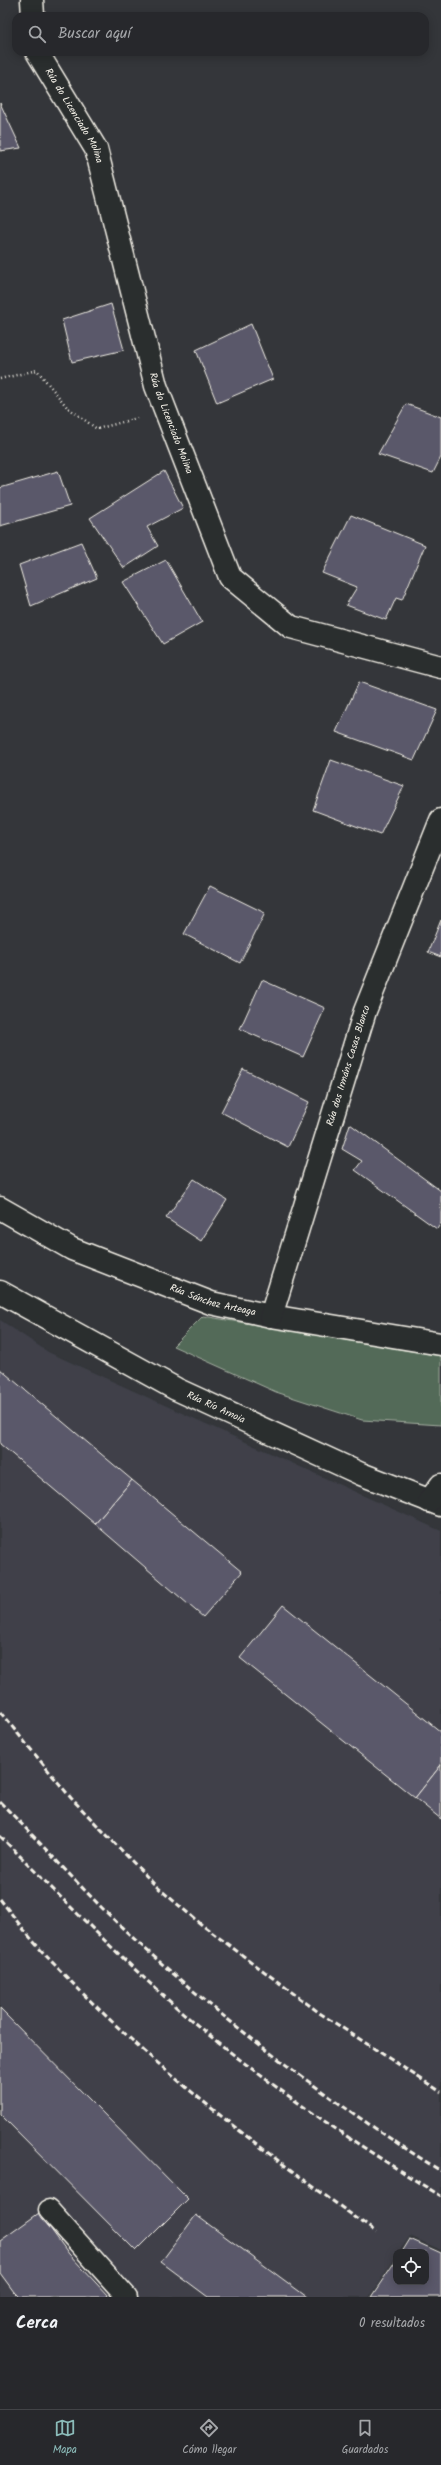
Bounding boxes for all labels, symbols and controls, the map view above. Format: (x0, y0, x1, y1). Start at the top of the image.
search box (12, 12, 429, 56)
text: Buscar aquí (58, 22, 131, 46)
icon: search (26, 23, 48, 45)
street label: Rúa do Licenciado Molina (41, 65, 107, 165)
street label: Rúa do Licenciado Molina (145, 371, 197, 477)
street label: Rúa dos Irmáns Casas Blanco (322, 1002, 375, 1128)
street label: Rúa Sánchez Arteaga (167, 1280, 258, 1321)
street label: Rúa Río Arnoia (184, 1387, 248, 1428)
map controls (393, 2249, 429, 2285)
button: locate (393, 2249, 429, 2285)
text: Cerca (16, 2310, 58, 2337)
text: 0 resultados (359, 2313, 425, 2334)
tab: Mapa (53, 2417, 77, 2459)
tab: Cómo llegar (182, 2417, 236, 2459)
tab: Guardados (342, 2417, 388, 2459)

